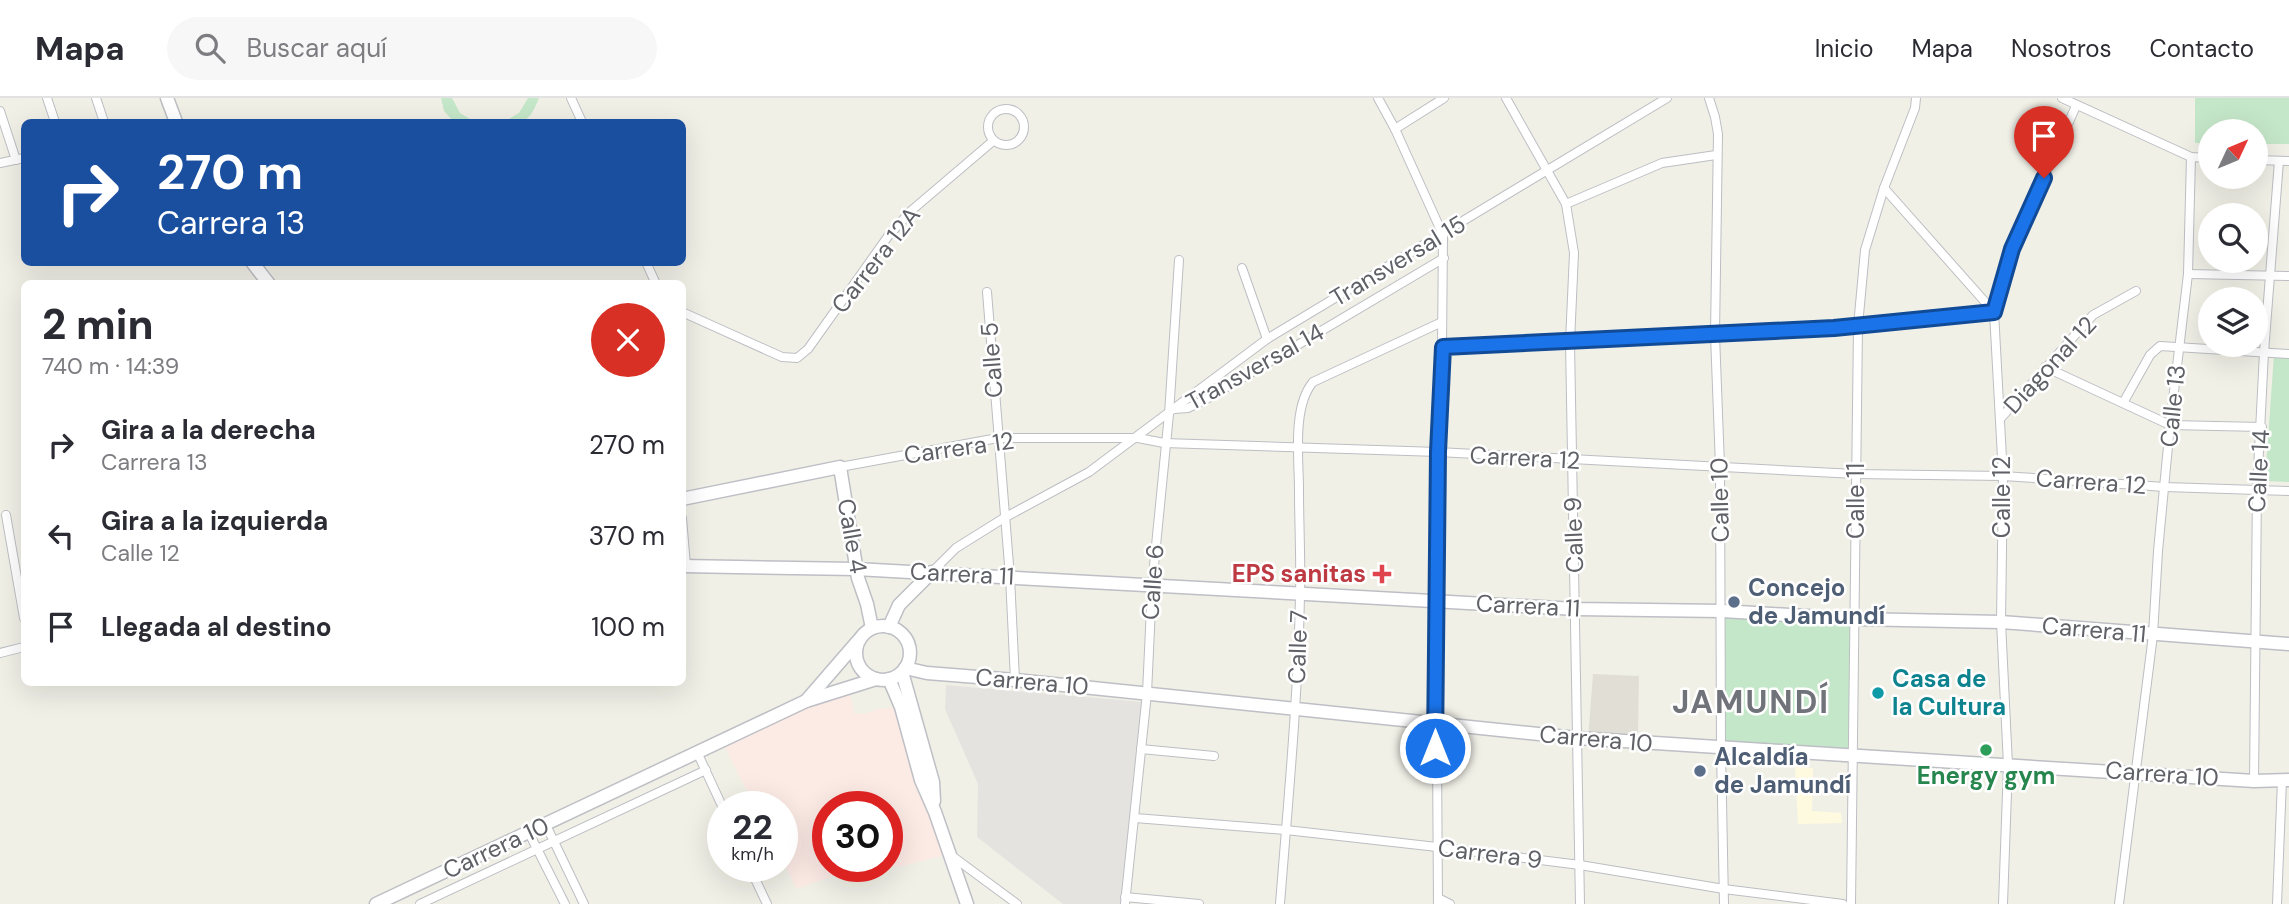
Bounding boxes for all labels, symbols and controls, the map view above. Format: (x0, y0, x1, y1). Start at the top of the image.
search box (167, 17, 657, 80)
text: Mapa (35, 27, 125, 70)
icon: search (191, 29, 229, 67)
text: Buscar aquí (247, 31, 387, 65)
text: Inicio (1815, 33, 1874, 64)
text: Mapa (1912, 33, 1973, 64)
text: Nosotros (2011, 33, 2112, 64)
text: Contacto (2150, 33, 2254, 64)
pin (2014, 106, 2074, 178)
icon: arrive (2025, 117, 2063, 155)
north arrow (2198, 119, 2268, 189)
map controls (2198, 119, 2268, 357)
text: 270 m (157, 140, 303, 204)
icon: right (42, 147, 133, 238)
street label: Carrera 12A (824, 200, 927, 319)
text: Carrera 13 (157, 202, 305, 244)
button: search (2198, 203, 2268, 273)
street label: Transversal 15 (1324, 208, 1471, 313)
button: layers (2198, 287, 2268, 357)
text: 2 min (42, 297, 153, 352)
button: close (591, 303, 665, 377)
street label: Diagonal 12 (1997, 309, 2103, 420)
street label: Transversal 14 (1180, 316, 1329, 417)
street label: Calle 5 (973, 321, 1010, 399)
text: 740 m · 14:39 (42, 351, 179, 381)
street label: Calle 13 (2153, 363, 2192, 449)
text: Gira a la derecha (101, 413, 316, 447)
street label: Carrera 12 (902, 424, 1016, 471)
icon: right (42, 426, 80, 464)
text: 270 m (589, 428, 665, 462)
street label: Calle 14 (2241, 429, 2276, 513)
street label: Carrera 12 (1469, 439, 1581, 476)
text: Carrera 13 (101, 447, 208, 477)
street label: Calle 12 (1986, 456, 2017, 538)
street label: Calle 10 (1703, 457, 1736, 543)
street label: Carrera 12 (2035, 462, 2147, 501)
street label: Calle 11 (1840, 463, 1871, 539)
street label: Calle 4 (831, 496, 874, 576)
street label: Calle 9 (1557, 496, 1590, 574)
text: Gira a la izquierda (101, 504, 328, 538)
icon: left (42, 517, 80, 555)
text: 370 m (589, 519, 665, 553)
text: Calle 12 (101, 538, 180, 568)
street label: Calle 6 (1134, 543, 1171, 621)
street label: Carrera 11 (909, 555, 1015, 592)
place label: EPS sanitas (1232, 558, 1366, 589)
marker: EPS sanitas (1372, 564, 1392, 584)
place label: Concejo de Jamundí (1748, 572, 1886, 631)
street label: Carrera 11 (1475, 587, 1581, 624)
marker: Concejo de Jamundí (1726, 594, 1742, 610)
icon: arrive (42, 608, 80, 646)
text: Llegada al destino (101, 610, 332, 644)
text: 100 m (591, 610, 665, 644)
street label: Calle 7 (1281, 610, 1314, 684)
street label: Carrera 11 (2041, 610, 2147, 649)
street label: Carrera 10 (974, 661, 1090, 702)
place label: Casa de la Cultura (1892, 663, 2006, 722)
district label: JAMUNDÍ (1672, 681, 1830, 723)
marker: Casa de la Cultura (1870, 685, 1886, 701)
position arrow (1398, 711, 1472, 785)
street label: Carrera 10 (1538, 718, 1654, 759)
place label: Alcaldía de Jamundí (1714, 741, 1852, 800)
marker: Energy gym (1978, 742, 1994, 758)
street label: Carrera 10 (2104, 754, 2220, 793)
place label: Energy gym (1917, 760, 2055, 791)
marker: Alcaldía de Jamundí (1692, 763, 1708, 779)
speed limit sign: 30 (812, 791, 903, 882)
text: 22 (732, 804, 773, 850)
street label: Carrera 10 (438, 810, 554, 886)
street label: Carrera 9 (1436, 832, 1544, 875)
text: km/h (731, 842, 774, 866)

